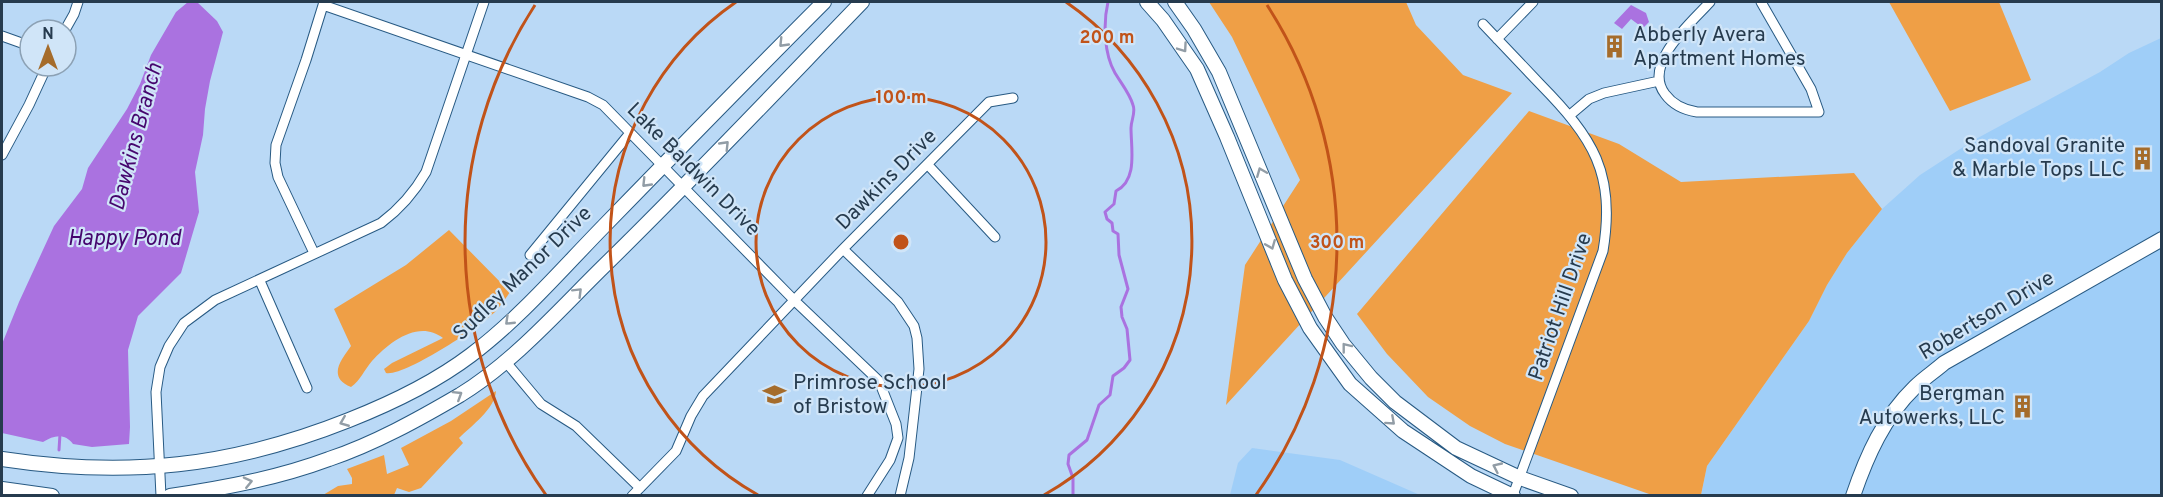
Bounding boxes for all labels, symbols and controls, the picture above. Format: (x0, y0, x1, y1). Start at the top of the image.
north arrow (18, 18, 78, 78)
place label: Abberly Avera Apartment Homes (1633, 22, 1806, 73)
text: N (42, 25, 54, 45)
text: 200 m (1079, 27, 1135, 50)
building icon: Abberly Avera Apartment Homes (1602, 34, 1628, 60)
one-way arrow (779, 36, 790, 47)
one-way arrow (1176, 41, 1187, 52)
water label: Dawkins Branch (104, 60, 170, 214)
text: 100 m (875, 87, 927, 110)
street label: Lake Baldwin Drive (620, 97, 766, 243)
street label: Dawkins Drive (831, 124, 943, 236)
place label: Sandoval Granite & Marble Tops LLC (1952, 133, 2125, 184)
one-way arrow (718, 141, 729, 151)
building icon: Sandoval Granite & Marble Tops LLC (2130, 145, 2156, 171)
one-way arrow (1256, 167, 1268, 178)
one-way arrow (643, 175, 654, 186)
street label: Sudley Manor Drive (448, 201, 598, 347)
water label: Happy Pond (67, 226, 183, 253)
street label: Patriot Hill Drive (1523, 230, 1599, 384)
centre of rings (891, 232, 911, 252)
text: 300 m (1310, 232, 1364, 255)
one-way arrow (1263, 239, 1276, 249)
street label: Robertson Drive (1915, 265, 2059, 367)
one-way arrow (570, 289, 581, 300)
one-way arrow (506, 314, 516, 325)
one-way arrow (1343, 343, 1354, 354)
place label: Primrose School of Bristow (793, 370, 947, 421)
place label: Bergman Autowerks, LLC (1858, 381, 2005, 432)
school or university icon: Primrose School of Bristow (762, 382, 788, 408)
one-way arrow (452, 390, 462, 402)
building icon: Bergman Autowerks, LLC (2010, 393, 2036, 419)
one-way arrow (1384, 414, 1395, 425)
one-way arrow (339, 415, 350, 427)
one-way arrow (1492, 462, 1503, 474)
one-way arrow (243, 476, 253, 489)

